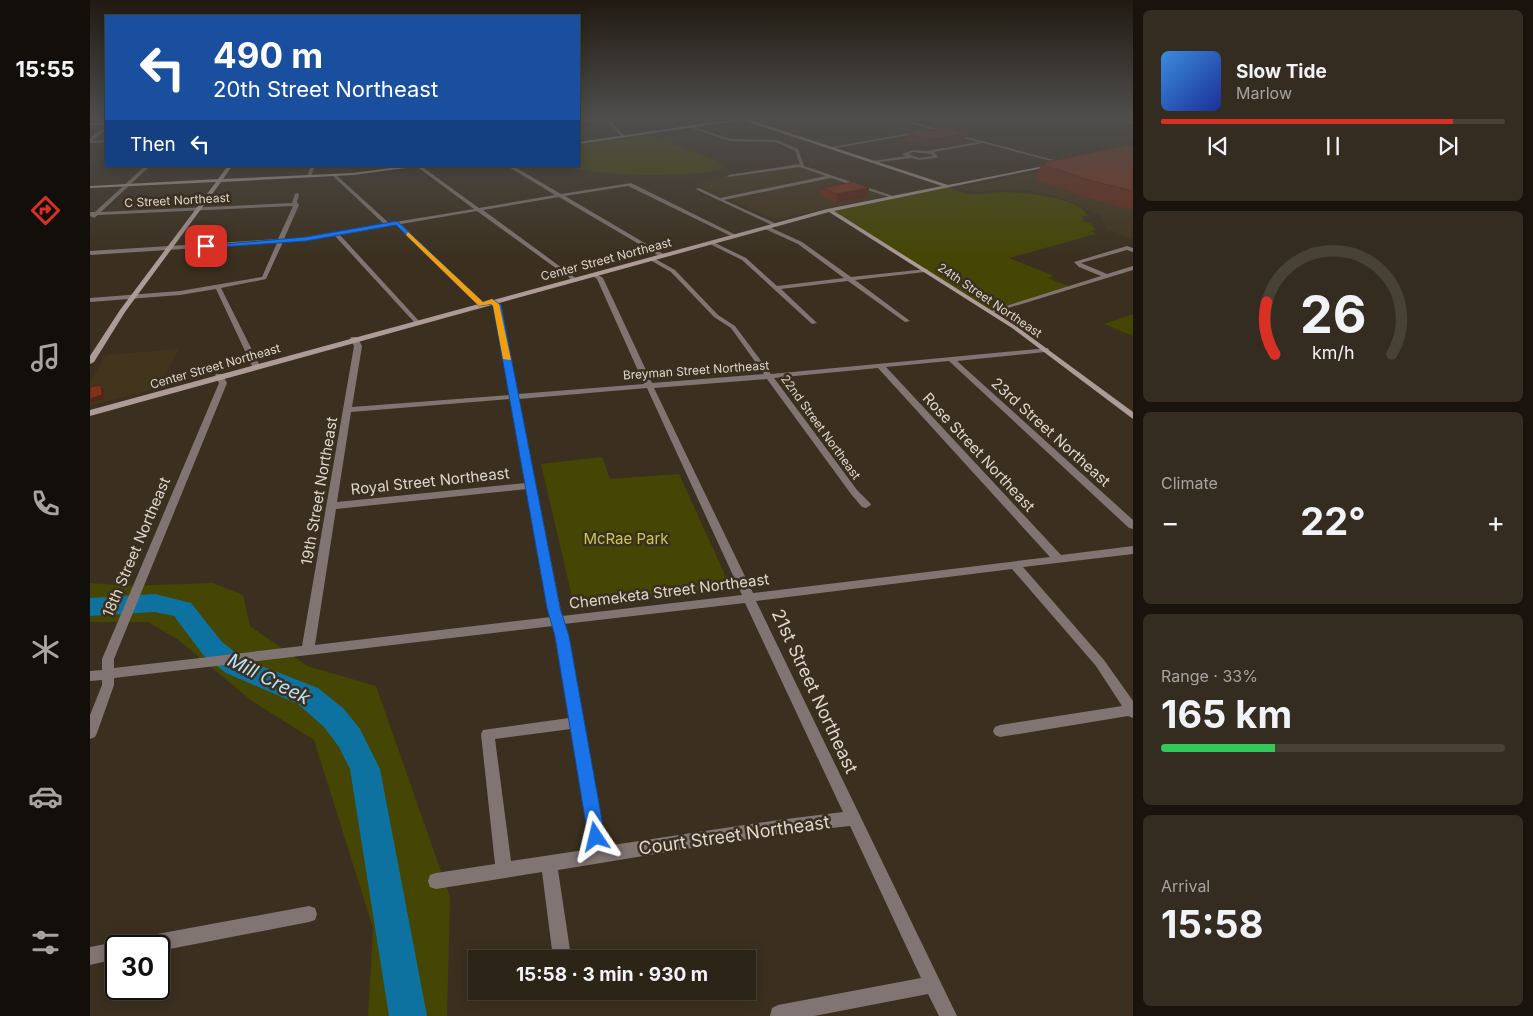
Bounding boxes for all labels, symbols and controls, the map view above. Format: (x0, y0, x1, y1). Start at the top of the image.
text: 490 m (213, 34, 323, 76)
icon: left (130, 35, 195, 100)
text: 15:55 (15, 56, 75, 82)
text: Slow Tide (1236, 60, 1327, 83)
text: 20th Street Northeast (213, 76, 438, 102)
text: Marlow (1236, 83, 1292, 103)
icon: left (186, 130, 214, 158)
icon: previous (1204, 132, 1232, 160)
icon: pause (1319, 132, 1347, 160)
icon: next (1434, 132, 1462, 160)
text: Then (130, 133, 176, 156)
street label: C Street Northeast (124, 190, 230, 210)
icon: directions (28, 193, 63, 228)
pin (185, 225, 227, 267)
icon: arrive (192, 232, 220, 260)
street label: Center Street Northeast (539, 234, 673, 284)
street label: 24th Street Northeast (935, 260, 1045, 341)
text: 26 (1300, 283, 1366, 346)
icon: music (28, 340, 63, 375)
street label: Center Street Northeast (148, 340, 282, 392)
text: km/h (1312, 342, 1354, 363)
street label: Breyman Street Northeast (622, 357, 770, 383)
street label: 22nd Street Northeast (778, 372, 864, 482)
street label: 23rd Street Northeast (987, 373, 1115, 491)
street label: Rose Street Northeast (919, 388, 1039, 516)
street label: 19th Street Northeast (297, 415, 341, 567)
street label: Royal Street Northeast (350, 463, 510, 499)
text: Climate (1161, 473, 1218, 493)
street label: 18th Street Northeast (98, 474, 174, 620)
icon: phone (28, 486, 63, 521)
text: 22° (1300, 498, 1366, 544)
text: − (1161, 505, 1180, 539)
text: + (1486, 505, 1505, 539)
park label: McRae Park (583, 529, 669, 548)
street label: Chemeketa Street Northeast (568, 569, 770, 613)
street label: 21st Street Northeast (768, 606, 862, 777)
icon: climate (28, 632, 63, 667)
water label: Mill Creek (224, 648, 315, 710)
text: Range · 33% (1161, 666, 1258, 686)
text: 165 km (1161, 691, 1292, 737)
icon: car (28, 779, 63, 814)
position arrow (569, 810, 621, 862)
street label: Court Street Northeast (637, 811, 831, 859)
text: Arrival (1161, 876, 1210, 896)
text: 15:58 (1161, 901, 1263, 947)
icon: filters (28, 925, 63, 960)
speed limit sign: 30 (105, 935, 170, 1000)
text: 15:58 · 3 min · 930 m (516, 963, 708, 986)

